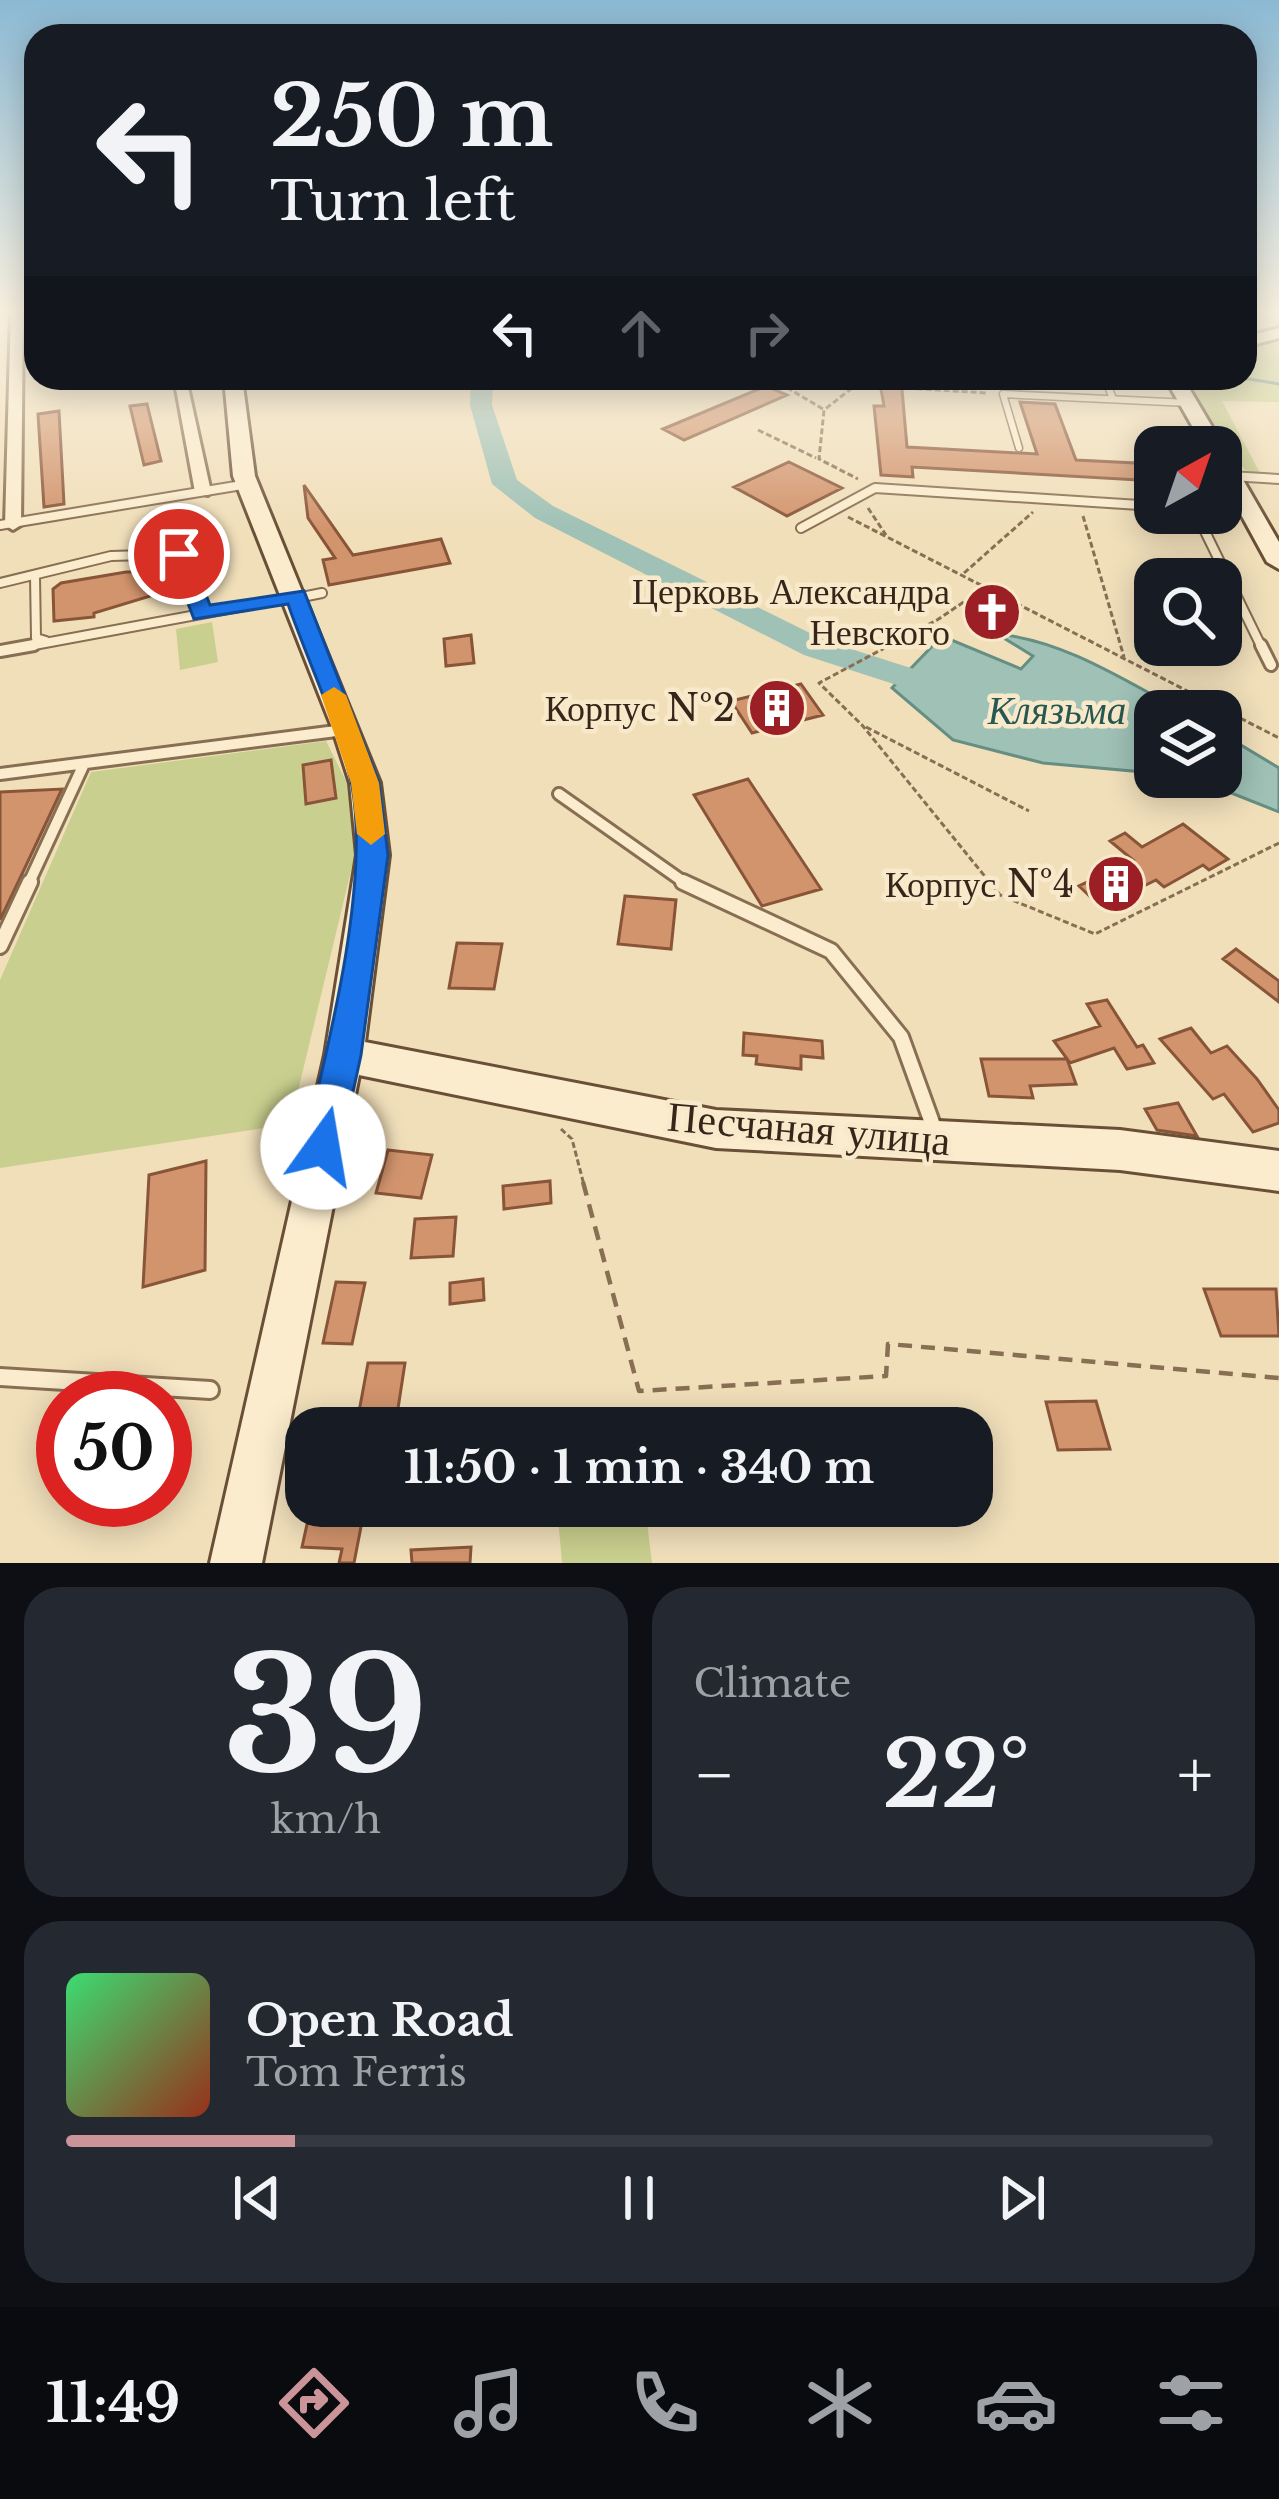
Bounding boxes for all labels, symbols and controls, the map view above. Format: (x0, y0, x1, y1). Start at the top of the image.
text: 250 m (270, 65, 553, 169)
icon: left (72, 72, 228, 228)
text: Turn left (270, 168, 516, 235)
icon: left (482, 300, 548, 366)
icon: ahead (608, 300, 674, 366)
icon: right (734, 300, 800, 366)
north arrow (1134, 426, 1242, 534)
map controls (1134, 426, 1242, 798)
pin (128, 503, 230, 605)
icon: arrive (146, 521, 212, 587)
button: search (1134, 558, 1242, 666)
place label: Церковь Александра Невского (632, 569, 950, 655)
church icon: Церковь Александра Невского (961, 581, 1023, 643)
building icon: Корпус №2 (746, 677, 808, 739)
place label: Корпус №2 (545, 686, 735, 731)
water label: Клязьма (987, 686, 1126, 735)
button: layers (1134, 690, 1242, 798)
building icon: Корпус №4 (1085, 853, 1147, 915)
place label: Корпус №4 (885, 862, 1074, 907)
position arrow (260, 1084, 386, 1210)
street label: Песчаная улица (665, 1090, 953, 1166)
speed limit sign: 50 (36, 1371, 192, 1527)
text: 11:50 · 1 min · 340 m (404, 1439, 874, 1495)
text: 39 (223, 1620, 428, 1813)
text: Climate (694, 1659, 851, 1708)
text: 22° (882, 1720, 1030, 1831)
text: − (694, 1734, 735, 1816)
text: + (1177, 1734, 1213, 1816)
text: km/h (270, 1795, 381, 1844)
text: Open Road (246, 1992, 514, 2048)
text: Tom Ferris (246, 2048, 467, 2097)
icon: previous (224, 2165, 290, 2231)
icon: pause (606, 2165, 672, 2231)
icon: next (989, 2165, 1055, 2231)
icon: directions (272, 2361, 356, 2445)
icon: music (447, 2361, 531, 2445)
icon: phone (623, 2361, 707, 2445)
icon: climate (798, 2361, 882, 2445)
icon: car (974, 2361, 1058, 2445)
icon: filters (1149, 2361, 1233, 2445)
text: 11:49 (46, 2370, 180, 2437)

